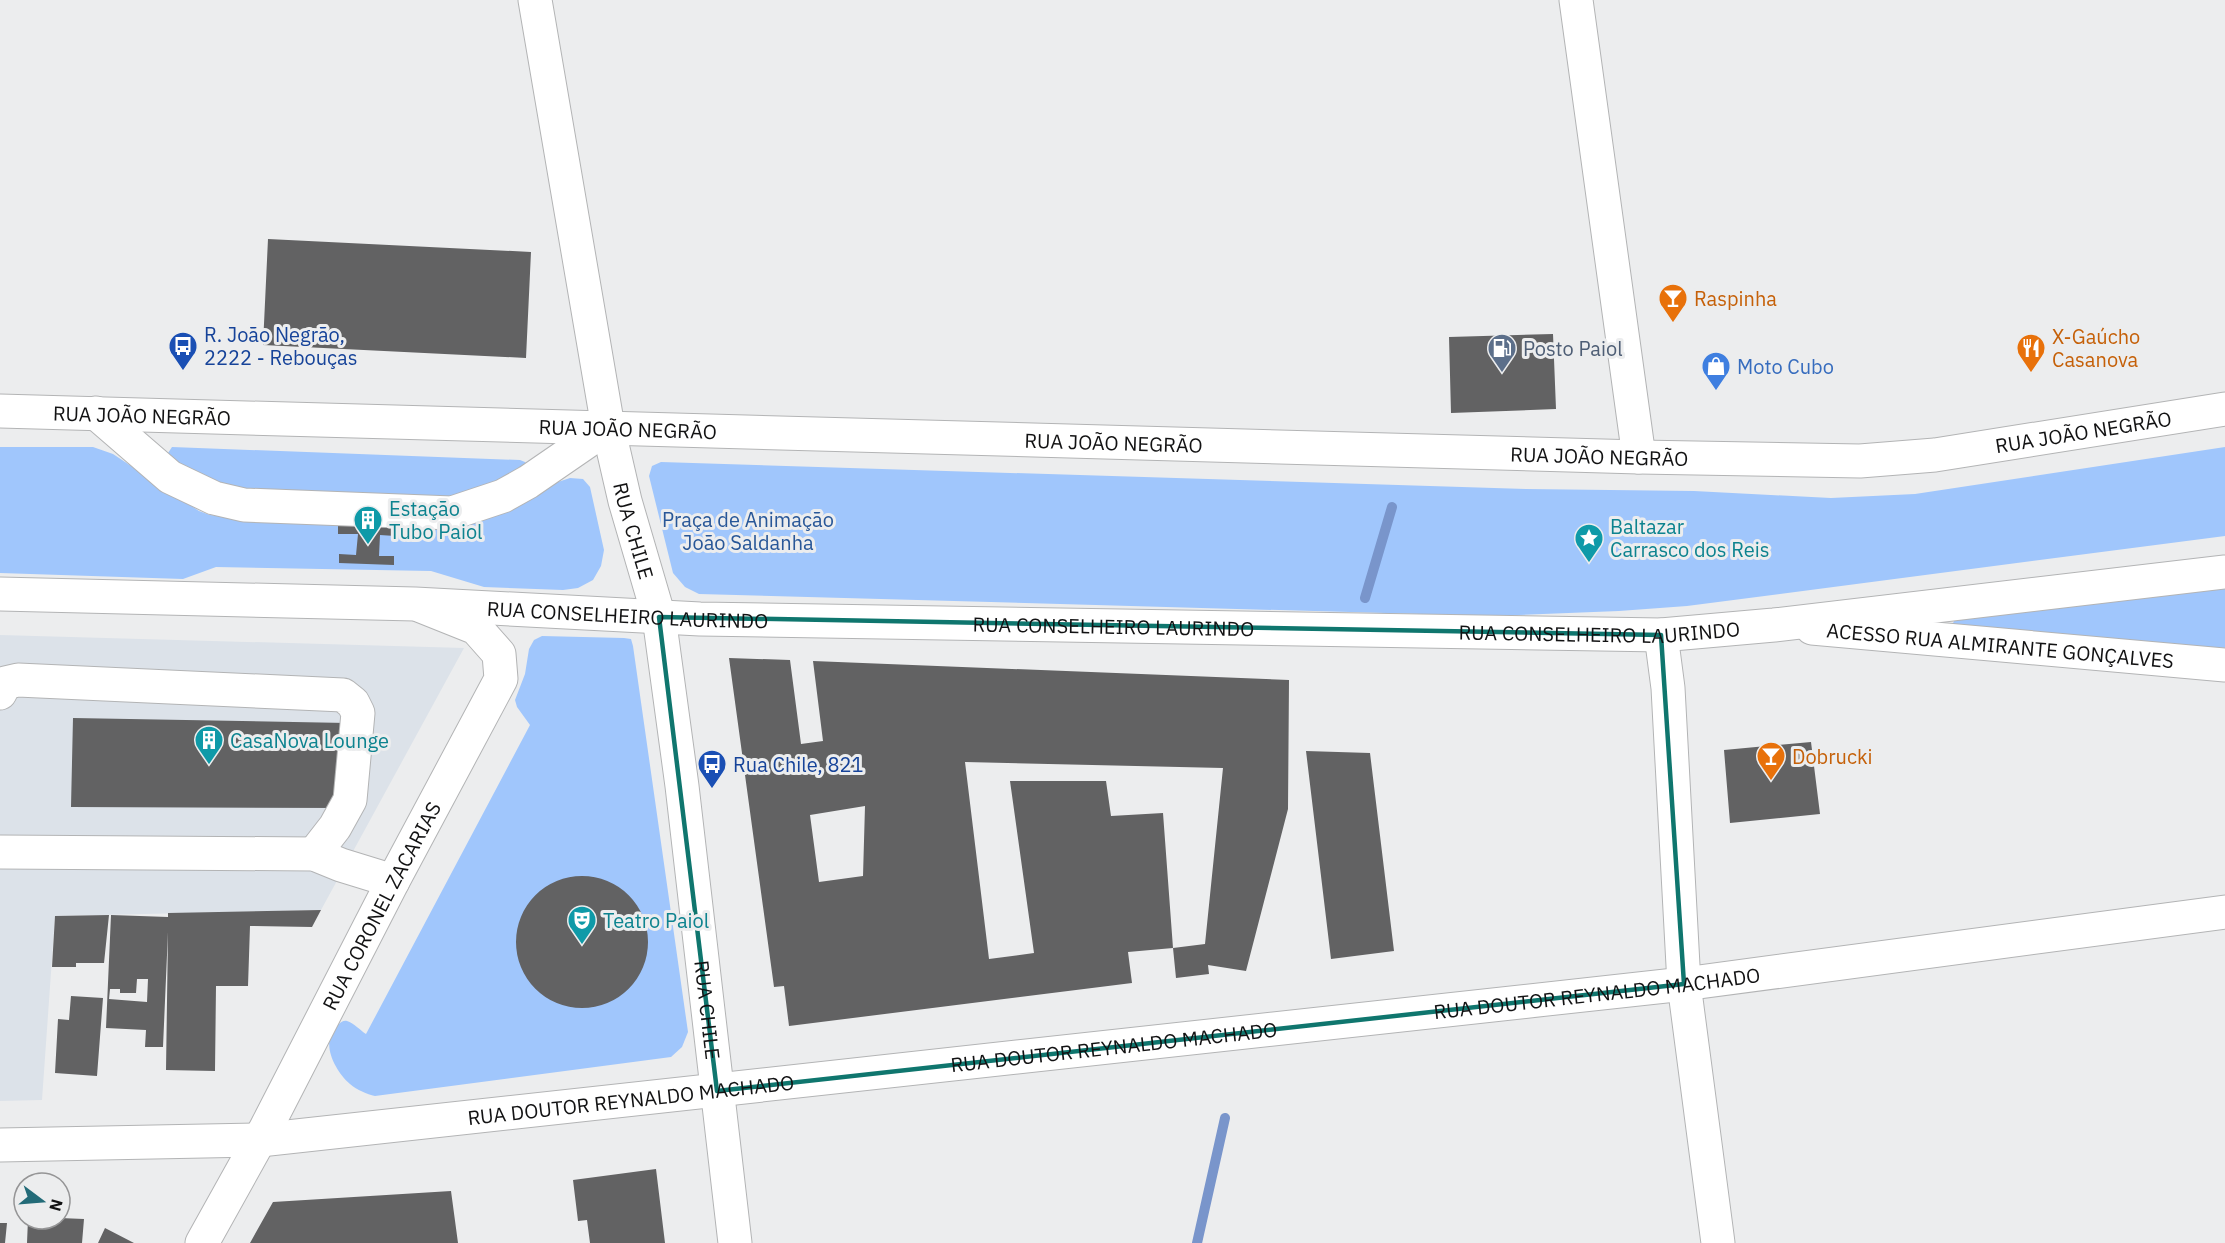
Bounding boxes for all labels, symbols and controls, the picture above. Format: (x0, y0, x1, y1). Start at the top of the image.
bar icon: Raspinha (1657, 282, 1689, 324)
place label: Raspinha (1694, 285, 1777, 312)
place label: R. João Negrão, 2222 - Rebouças (204, 321, 358, 371)
place label: X-Gaúcho Casanova (2052, 323, 2140, 373)
bus stop icon: R. João Negrão, 2222 - Rebouças (167, 330, 199, 372)
fuel station icon: Posto Paiol (1486, 332, 1518, 374)
restaurant icon: X-Gaúcho Casanova (2015, 332, 2047, 374)
place label: Posto Paiol (1523, 335, 1623, 362)
shop icon: Moto Cubo (1700, 350, 1732, 392)
place label: Moto Cubo (1737, 353, 1834, 380)
street label: RUA JOÃO NEGRÃO (53, 399, 231, 431)
street label: RUA JOÃO NEGRÃO (1993, 404, 2173, 459)
street label: RUA JOÃO NEGRÃO (538, 413, 717, 445)
street label: RUA JOÃO NEGRÃO (1024, 426, 1203, 458)
street label: RUA JOÃO NEGRÃO (1510, 440, 1689, 471)
street label: RUA CHILE (608, 479, 661, 582)
place label: Estação Tubo Paiol (389, 495, 483, 545)
building icon: Estação Tubo Paiol (352, 504, 384, 546)
park label: Praça de Animação João Saldanha (662, 506, 834, 556)
place label: Baltazar Carrasco dos Reis (1610, 513, 1769, 563)
place icon: Baltazar Carrasco dos Reis (1573, 522, 1605, 564)
street label: RUA CONSELHEIRO LAURINDO (486, 594, 769, 634)
street label: RUA CONSELHEIRO LAURINDO (972, 610, 1254, 642)
street label: RUA CONSELHEIRO LAURINDO (1458, 615, 1741, 649)
street label: ACESSO RUA ALMIRANTE GONÇALVES (1825, 616, 2175, 674)
building icon: CasaNova Lounge (193, 724, 225, 766)
place label: CasaNova Lounge (230, 727, 389, 754)
bar icon: Dobrucki (1755, 740, 1787, 782)
place label: Dobrucki (1792, 743, 1873, 770)
bus stop icon: Rua Chile, 821 (696, 748, 728, 790)
place label: Rua Chile, 821 (733, 751, 864, 778)
street label: RUA CORONEL ZACARIAS (315, 797, 447, 1015)
theatre icon: Teatro Paiol (566, 904, 598, 946)
place label: Teatro Paiol (603, 907, 709, 934)
street label: RUA CHILE (689, 959, 727, 1061)
street label: RUA DOUTOR REYNALDO MACHADO (1432, 961, 1762, 1025)
street label: RUA DOUTOR REYNALDO MACHADO (949, 1015, 1279, 1078)
street label: RUA DOUTOR REYNALDO MACHADO (466, 1068, 795, 1131)
north arrow (12, 1171, 72, 1231)
text: N (45, 1197, 68, 1213)

